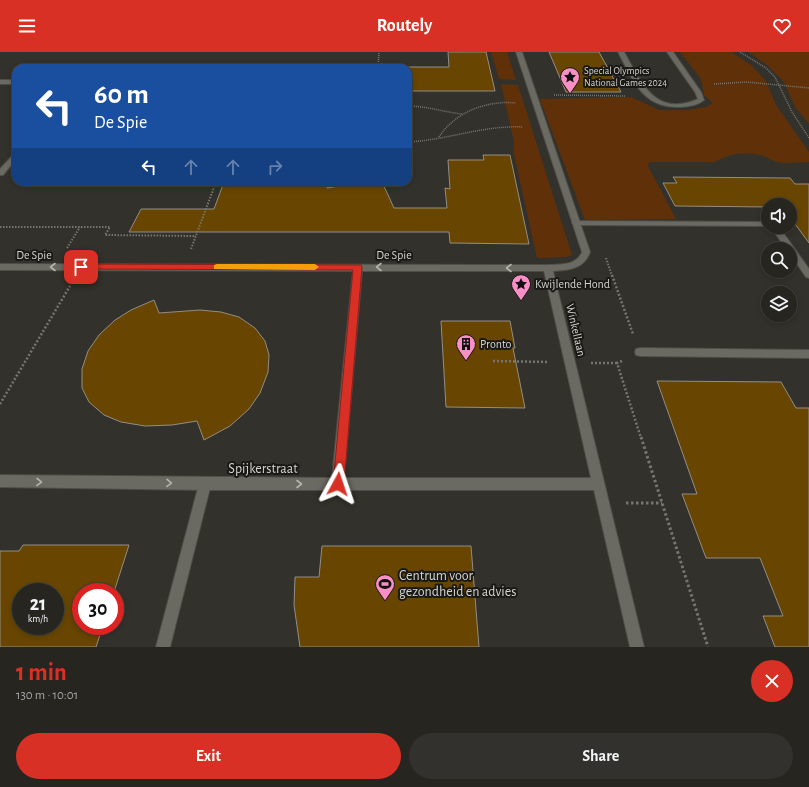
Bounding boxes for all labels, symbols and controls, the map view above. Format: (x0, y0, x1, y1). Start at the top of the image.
icon: menu (16, 15, 38, 37)
icon: heart (771, 15, 793, 37)
text: Routely (377, 17, 432, 35)
place icon: Special Olympics National Games 2024 (559, 66, 581, 94)
place label: Special Olympics National Games 2024 (584, 66, 667, 88)
icon: left (28, 80, 80, 132)
text: 60 m (94, 81, 149, 109)
text: De Spie (94, 114, 147, 132)
icon: left (138, 156, 160, 178)
icon: ahead (180, 156, 202, 178)
icon: ahead (222, 156, 244, 178)
icon: right (264, 156, 286, 178)
map controls (761, 198, 797, 322)
button: sound (761, 198, 797, 234)
button: search (761, 242, 797, 278)
street label: De Spie (16, 249, 52, 261)
street label: De Spie (376, 249, 412, 261)
pin (64, 250, 98, 284)
icon: arrive (70, 256, 92, 278)
one-way arrow (50, 263, 56, 271)
one-way arrow (376, 263, 382, 271)
one-way arrow (506, 264, 512, 272)
place icon: Kwijlende Hond (510, 273, 532, 301)
place label: Kwijlende Hond (535, 278, 610, 291)
button: layers (761, 286, 797, 322)
street label: Winkellaan (564, 302, 588, 358)
building icon: Pronto (455, 333, 477, 361)
place label: Pronto (480, 338, 512, 350)
street label: Spijkerstraat (228, 462, 298, 476)
position arrow (317, 463, 359, 505)
one-way arrow (36, 477, 42, 486)
one-way arrow (166, 479, 172, 487)
one-way arrow (296, 480, 302, 488)
place label: Centrum voor gezondheid en advies (399, 569, 516, 599)
sports icon: Centrum voor gezondheid en advies (374, 573, 396, 601)
speed limit sign: 30 (72, 583, 124, 635)
text: 21 (30, 594, 46, 614)
text: km/h (28, 614, 48, 624)
button: close (751, 660, 793, 702)
text: 1 min (16, 661, 67, 685)
text: 130 m · 10:01 (16, 689, 78, 702)
button: Exit (16, 733, 401, 779)
button: Share (409, 733, 793, 779)

